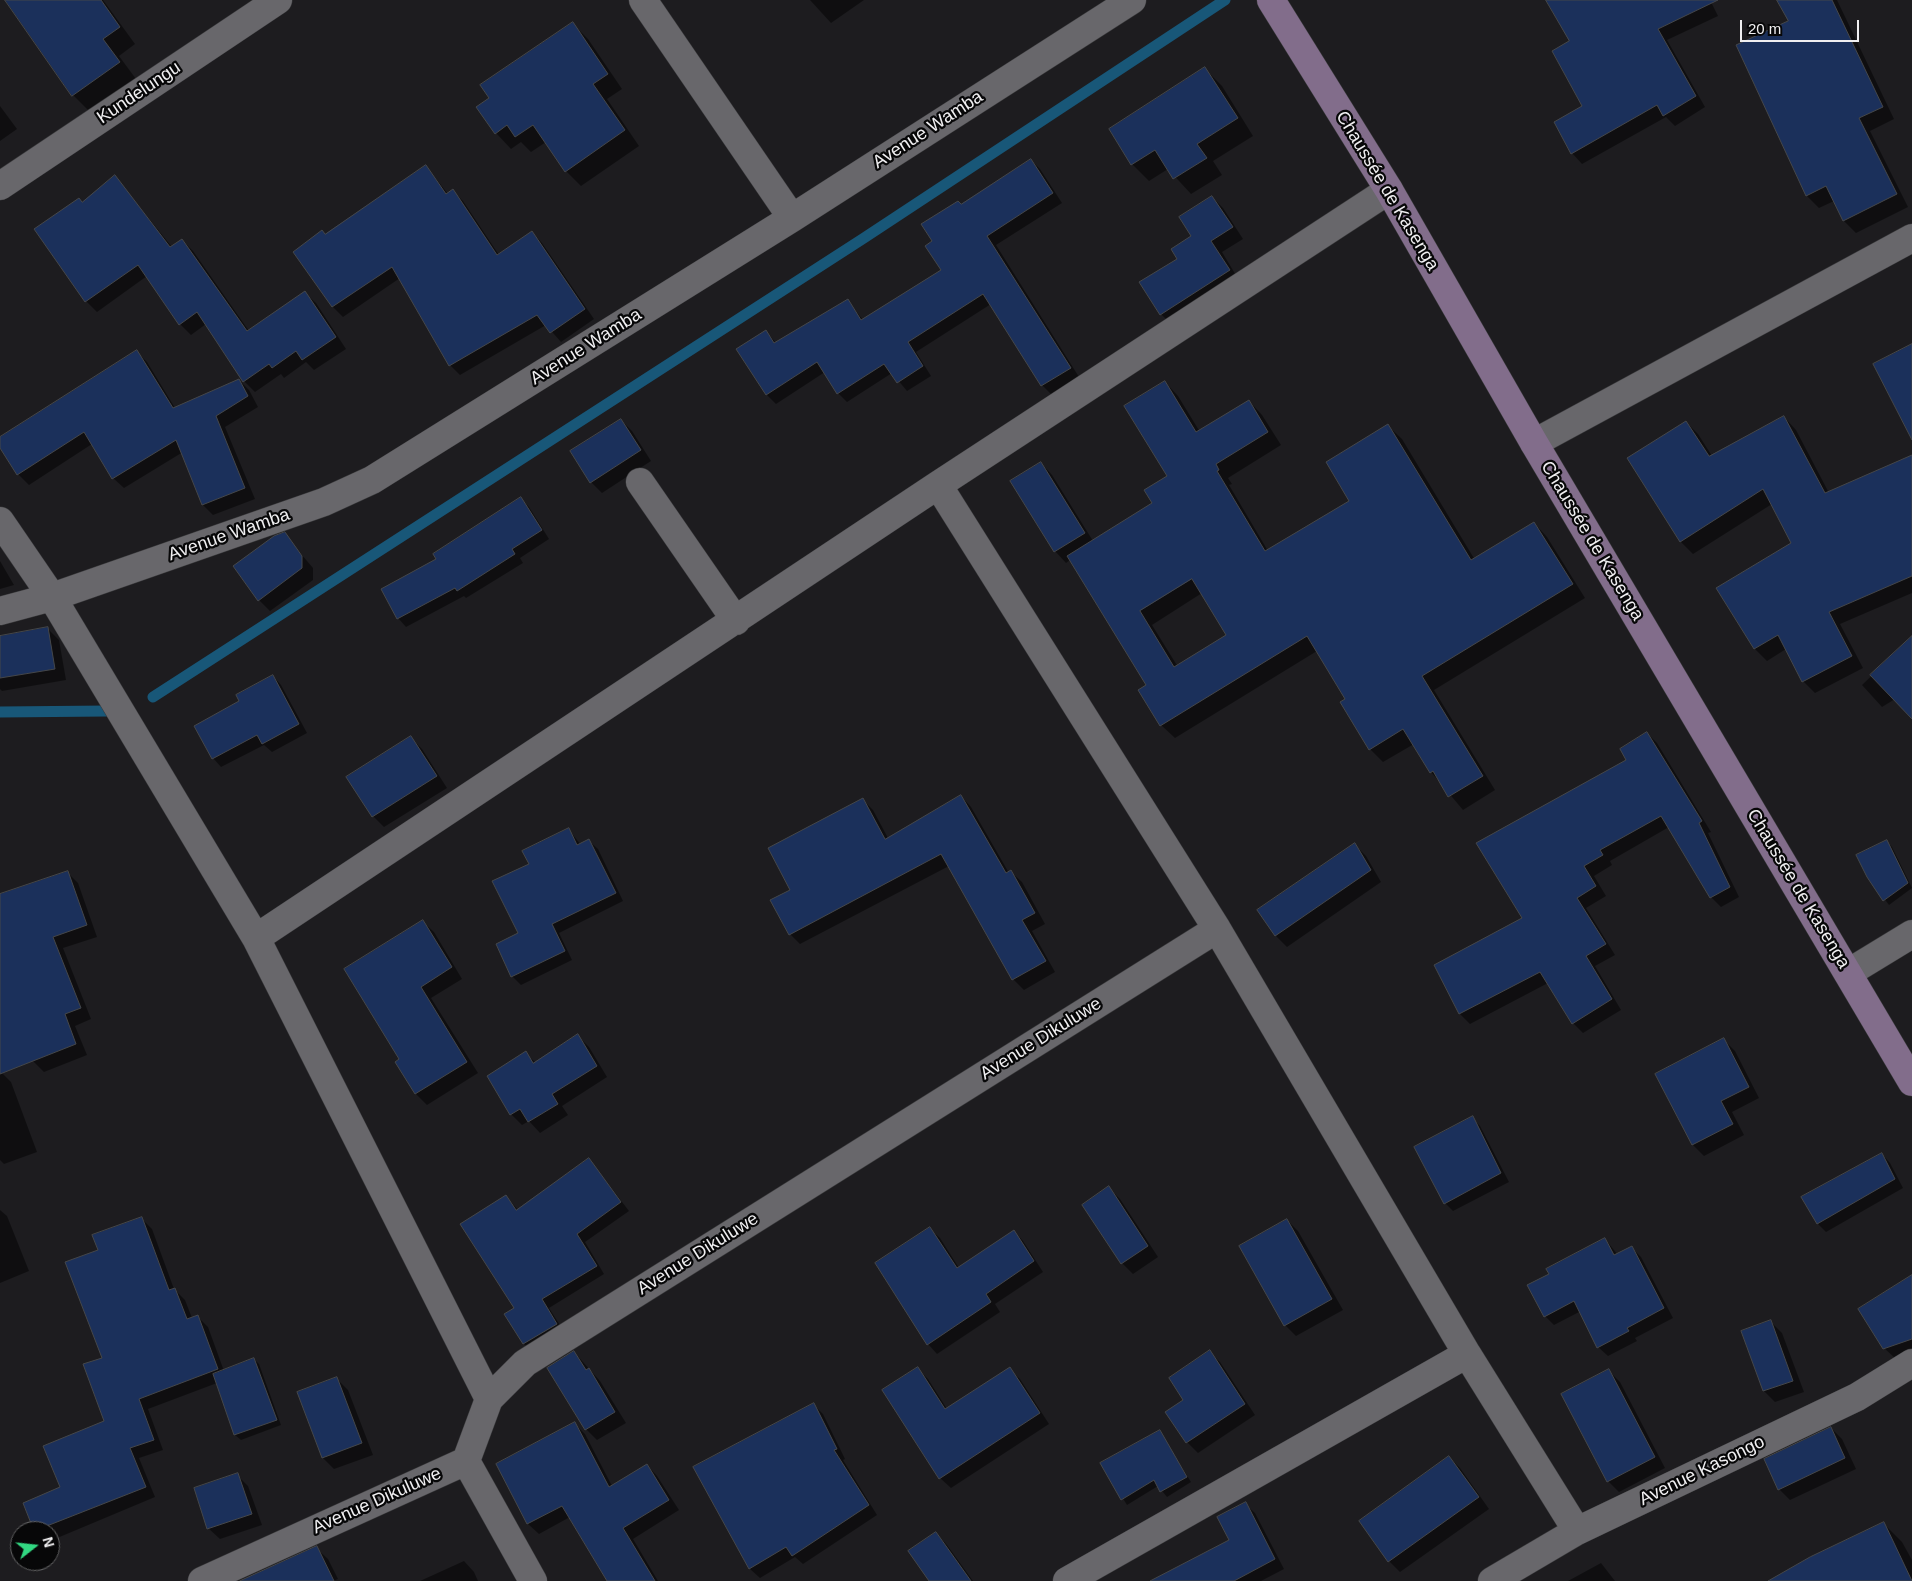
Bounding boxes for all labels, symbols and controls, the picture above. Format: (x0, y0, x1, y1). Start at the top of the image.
scale bar (1742, 10, 1861, 42)
text: 20 m (1748, 20, 1781, 37)
street label: Kundelungu (93, 57, 185, 129)
street label: Avenue Wamba (869, 86, 987, 174)
street label: Chaussée de Kasenga (1331, 107, 1443, 275)
street label: Avenue Wamba (526, 304, 646, 390)
street label: Chaussée de Kasenga (1536, 457, 1648, 625)
street label: Avenue Wamba (165, 504, 293, 566)
street label: Chaussée de Kasenga (1742, 805, 1854, 973)
street label: Avenue Dikuluwe (976, 993, 1106, 1085)
street label: Avenue Dikuluwe (633, 1208, 763, 1300)
street label: Avenue Kasongo (1636, 1431, 1768, 1511)
street label: Avenue Dikuluwe (309, 1463, 445, 1539)
north arrow (10, 1521, 60, 1571)
text: N (39, 1535, 58, 1549)

